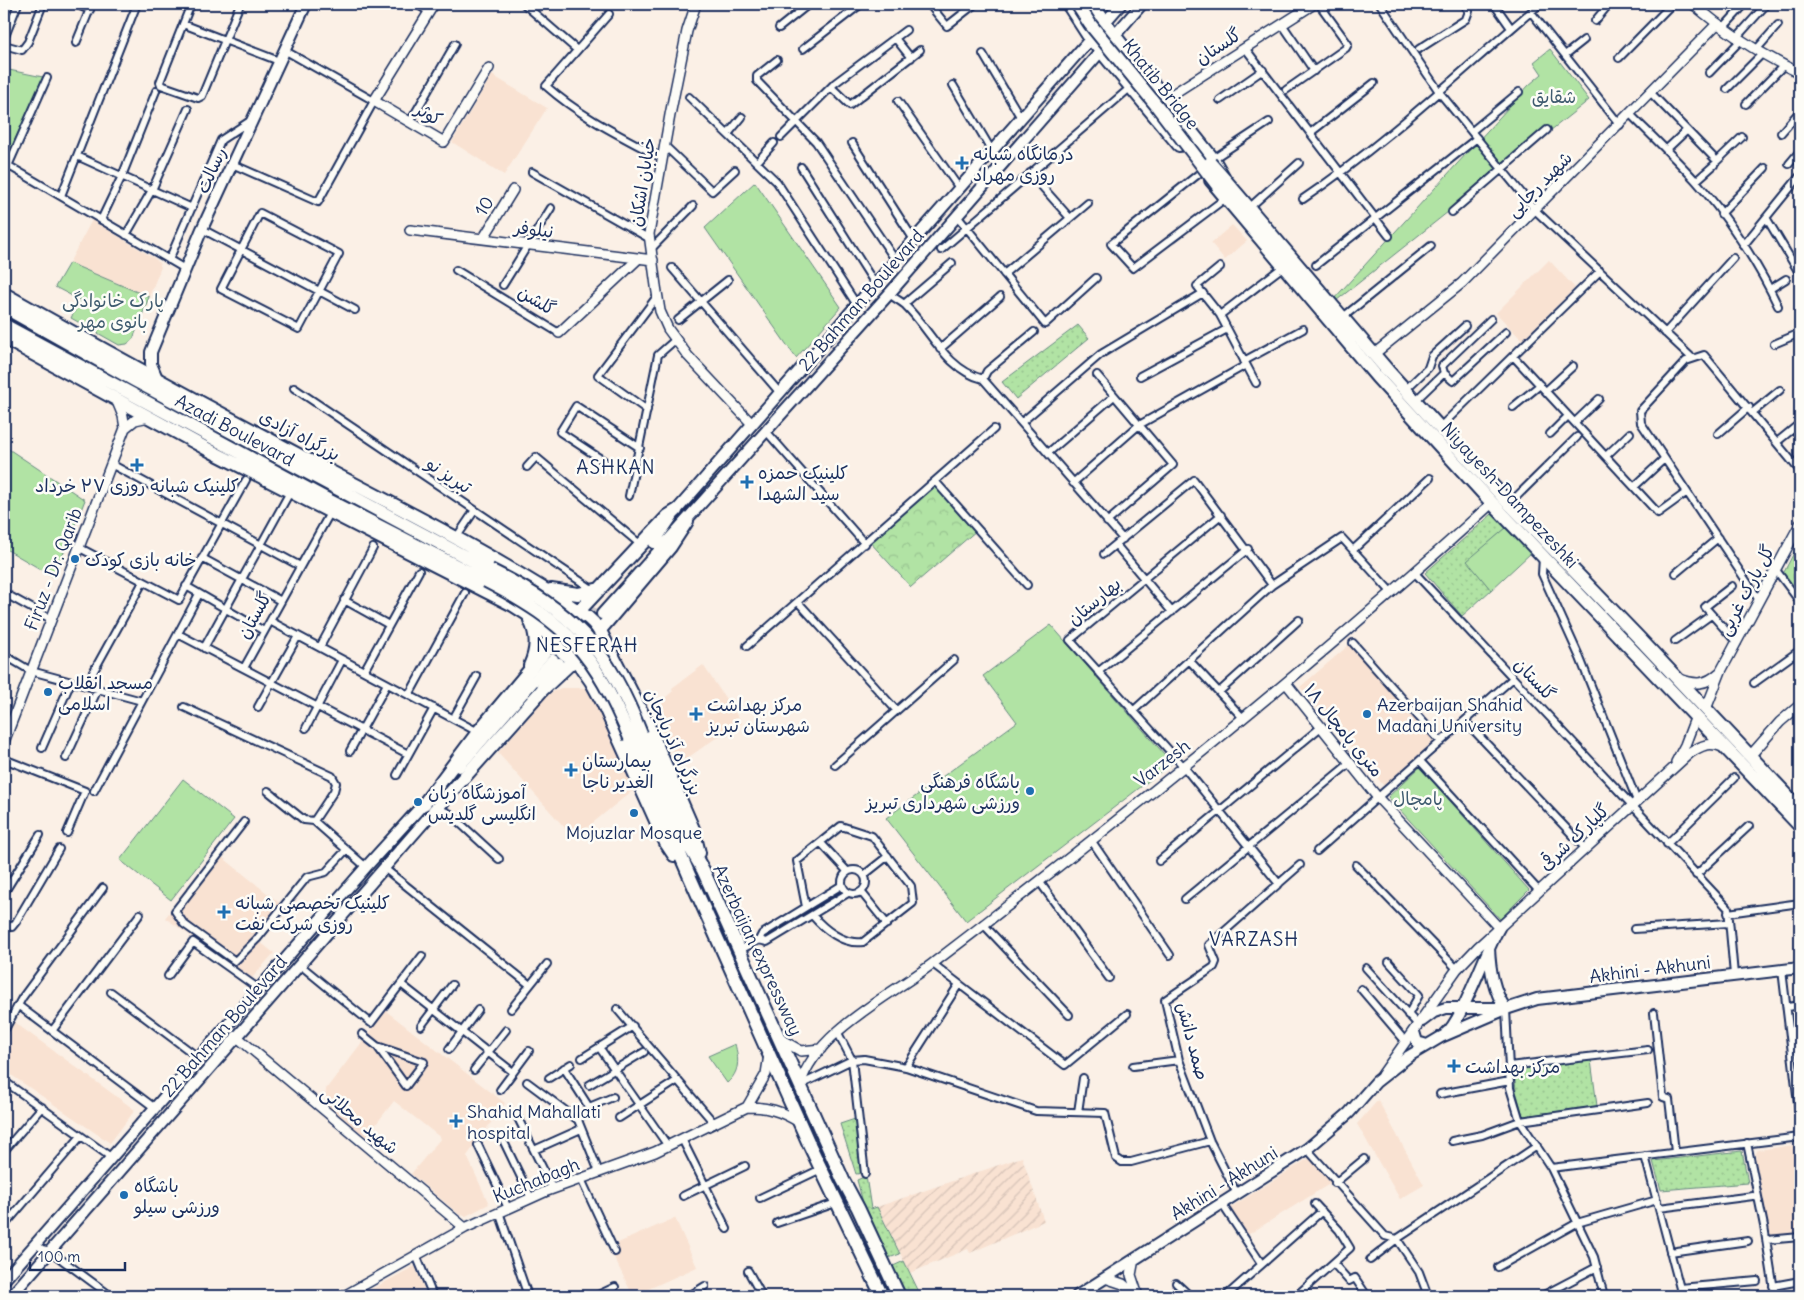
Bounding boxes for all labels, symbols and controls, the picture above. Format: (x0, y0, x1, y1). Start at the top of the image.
street label: گلستان (1191, 22, 1246, 69)
street label: Khatib Bridge (1118, 34, 1204, 134)
park label: شقایق (1532, 85, 1576, 108)
street label: کوثر (410, 96, 447, 131)
street label: خیابان اشکان (624, 136, 660, 228)
place label: درمانگاه شبانه روزی مهراد (973, 142, 1074, 186)
street label: رسالت (191, 143, 231, 197)
street label: شهید رجایی (1501, 146, 1577, 222)
marker: درمانگاه شبانه روزی مهراد (955, 156, 969, 170)
street label: 10 (469, 192, 499, 220)
street label: نیلوفر (511, 215, 555, 244)
street label: 22 Bahman Boulevard (793, 224, 929, 375)
street label: گلشن (514, 280, 560, 320)
park label: پارک خانوادگی بانوی مهر (62, 289, 164, 333)
street label: Azadi Boulevard (171, 389, 299, 471)
street label: بزرگراه آزادی (256, 404, 344, 466)
street label: Niyayesh-Dampezeshki (1436, 417, 1584, 573)
street label: تبریز نو (420, 450, 477, 499)
district label: ASHKAN (576, 455, 656, 479)
marker: کلینیک شبانه روزی ۲۷ خرداد (130, 458, 144, 472)
place label: کلینیک حمزه سید الشهدا (758, 461, 848, 505)
place label: کلینیک شبانه روزی ۲۷ خرداد (35, 474, 239, 497)
marker: کلینیک حمزه سید الشهدا (740, 475, 754, 489)
street label: Firuz - Dr. Qarib (19, 505, 87, 633)
street label: گل پارک غربی (1712, 540, 1781, 640)
place label: خانه بازی کودک (85, 548, 197, 571)
marker: خانه بازی کودک (69, 553, 81, 565)
street label: بهارستان (1062, 572, 1126, 630)
street label: گلستان (232, 587, 276, 643)
district label: NESFERAH (536, 633, 638, 657)
street label: گلستان (1509, 653, 1561, 705)
place label: مسجد انقلاب اسلامی (58, 671, 153, 715)
street label: ۱۸ متری پامچال (1298, 678, 1389, 782)
street label: بزرگراه آذربایجان (640, 685, 708, 799)
marker: مسجد انقلاب اسلامی (42, 686, 54, 698)
place label: مرکز بهداشت شهرستان تبریز (705, 693, 810, 737)
place label: Azerbaijan Shahid Madani University (1377, 693, 1523, 737)
marker: مرکز بهداشت شهرستان تبریز (689, 707, 703, 721)
marker: Azerbaijan Shahid Madani University (1361, 708, 1373, 720)
street label: Varzesh (1129, 734, 1195, 792)
place label: بیمارستان الغدیر ناجا (582, 749, 654, 793)
marker: بیمارستان الغدیر ناجا (564, 763, 578, 777)
place label: باشگاه فرهنگی ورزشی شهرداری تبریز (864, 770, 1020, 814)
place label: آموزشگاه زبان انگلیسی گلدیس (428, 781, 536, 825)
marker: باشگاه فرهنگی ورزشی شهرداری تبریز (1024, 785, 1036, 797)
park label: پامچال (1393, 787, 1443, 811)
marker: آموزشگاه زبان انگلیسی گلدیس (412, 796, 424, 808)
street label: گلپارک شرقی (1534, 798, 1615, 876)
marker: Mojuzlar Mosque (628, 807, 640, 819)
place label: Mojuzlar Mosque (566, 821, 702, 844)
street label: Azerbaijan expressway (708, 861, 808, 1039)
place label: کلینیک تخصصی شبانه روزی شرکت نفت (235, 891, 390, 935)
marker: کلینیک تخصصی شبانه روزی شرکت نفت (217, 905, 231, 919)
district label: VARZASH (1209, 927, 1299, 951)
street label: 22 Bahman Boulevard (156, 950, 292, 1101)
street label: Akhini - Akhuni (1588, 950, 1712, 988)
street label: صمد دانش (1172, 1000, 1214, 1082)
place label: مرکز بهداشت (1465, 1055, 1560, 1078)
marker: مرکز بهداشت (1447, 1059, 1461, 1073)
street label: شهید محلاتی (316, 1081, 404, 1159)
place label: Shahid Mahallati hospital (467, 1100, 601, 1144)
marker: Shahid Mahallati hospital (449, 1114, 463, 1128)
street label: Akhini - Akhuni (1166, 1141, 1282, 1225)
street label: Kuchabagh (489, 1152, 583, 1208)
place label: باشگاه ورزشی سیلو (133, 1174, 220, 1219)
marker: باشگاه ورزشی سیلو (118, 1189, 130, 1201)
scale bar (30, 1240, 125, 1272)
text: 100 m (38, 1247, 80, 1266)

